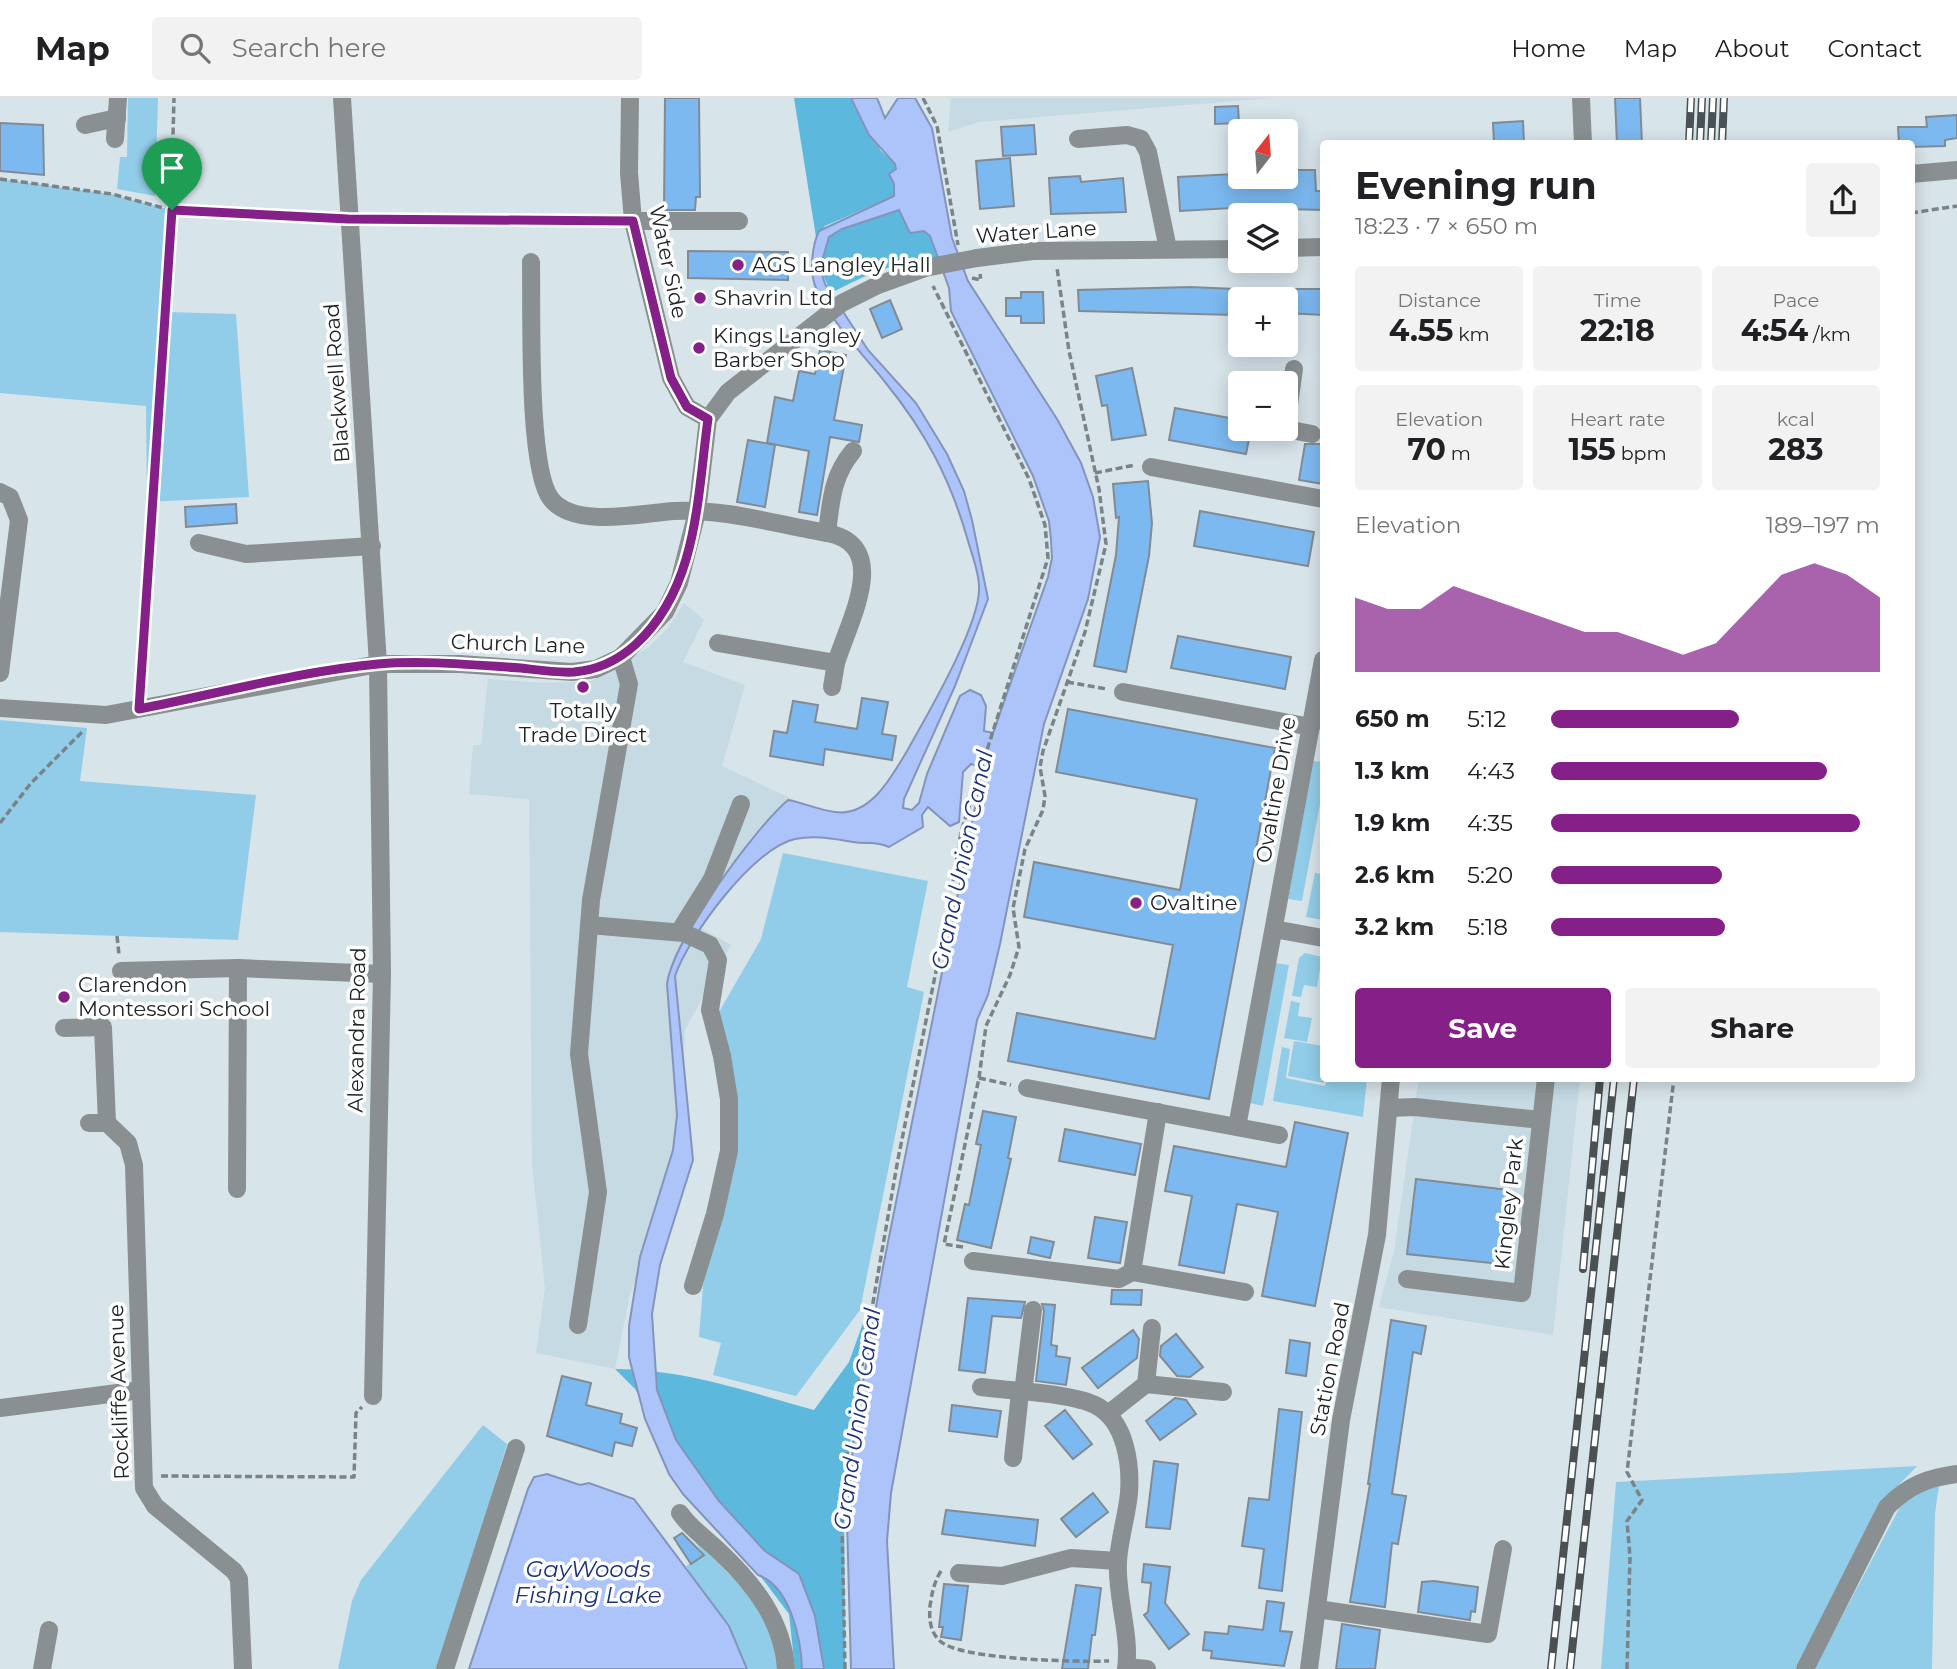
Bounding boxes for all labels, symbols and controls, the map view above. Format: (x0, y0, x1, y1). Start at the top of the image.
search box (152, 17, 642, 80)
text: Map (35, 28, 110, 68)
icon: search (176, 29, 214, 67)
text: Search here (232, 32, 386, 64)
text: Home (1511, 34, 1586, 63)
text: Map (1624, 34, 1677, 63)
text: About (1715, 34, 1789, 63)
text: Contact (1827, 34, 1922, 63)
north arrow (1228, 119, 1298, 189)
map controls (1228, 119, 1298, 441)
pin (142, 138, 202, 210)
icon: arrive (153, 149, 191, 187)
text: Evening run (1355, 162, 1597, 209)
button: share (1806, 163, 1880, 237)
street label: Water Side (644, 203, 693, 321)
button: layers (1228, 203, 1298, 273)
text: 18:23 · 7 × 650 m (1355, 212, 1538, 240)
street label: Water Lane (975, 215, 1097, 248)
place label: AGS Langley Hall (752, 252, 931, 277)
marker: AGS Langley Hall (730, 257, 746, 273)
place label: Shavrin Ltd (714, 285, 833, 310)
button: + (1228, 287, 1298, 357)
text: Distance (1397, 289, 1481, 312)
text: Time (1594, 289, 1641, 312)
text: Pace (1773, 289, 1819, 312)
marker: Shavrin Ltd (692, 290, 708, 306)
street label: Blackwell Road (318, 302, 355, 464)
text: 4.55 (1389, 312, 1453, 349)
text: 22:18 (1580, 312, 1655, 349)
text: 4:54 (1741, 312, 1808, 349)
place label: Kings Langley Barber Shop (713, 323, 861, 372)
text: km (1453, 323, 1490, 346)
text: /km (1808, 323, 1851, 346)
marker: Kings Langley Barber Shop (691, 340, 707, 356)
button: − (1228, 371, 1298, 441)
text: Elevation (1395, 408, 1483, 431)
text: Heart rate (1570, 408, 1665, 431)
text: kcal (1777, 408, 1815, 431)
text: 70 (1407, 431, 1446, 468)
text: 155 (1568, 431, 1616, 468)
text: 283 (1768, 431, 1823, 468)
text: m (1446, 442, 1471, 465)
text: bpm (1616, 442, 1667, 465)
text: Elevation (1355, 511, 1461, 539)
text: 189–197 m (1766, 511, 1880, 539)
street label: Church Lane (450, 629, 586, 658)
marker: Totally Trade Direct (575, 679, 591, 695)
place label: Totally Trade Direct (519, 698, 647, 747)
text: 650 m (1355, 705, 1430, 733)
text: 5:12 (1467, 705, 1506, 733)
street label: Ovaltine Drive (1250, 715, 1301, 865)
water label: Grand Union Canal (925, 747, 999, 972)
text: 1.3 km (1355, 757, 1430, 785)
text: 4:43 (1467, 757, 1515, 785)
text: 1.9 km (1355, 809, 1430, 837)
text: 4:35 (1467, 809, 1513, 837)
text: 2.6 km (1355, 861, 1435, 889)
text: 5:20 (1467, 861, 1513, 889)
place label: Ovaltine (1150, 890, 1238, 915)
marker: Ovaltine (1128, 895, 1144, 911)
text: 3.2 km (1355, 913, 1434, 941)
text: 5:18 (1467, 913, 1508, 941)
street label: Alexandra Road (343, 947, 370, 1113)
place label: Clarendon Montessori School (78, 972, 270, 1021)
button: Save (1355, 988, 1611, 1068)
button: Share (1625, 988, 1880, 1068)
marker: Clarendon Montessori School (56, 989, 72, 1005)
street label: Kingley Park (1489, 1136, 1528, 1271)
street label: Station Road (1304, 1300, 1355, 1438)
street label: Rockliffe Avenue (103, 1304, 134, 1480)
water label: Grand Union Canal (828, 1305, 887, 1532)
water label: GayWoods Fishing Lake (514, 1555, 662, 1609)

